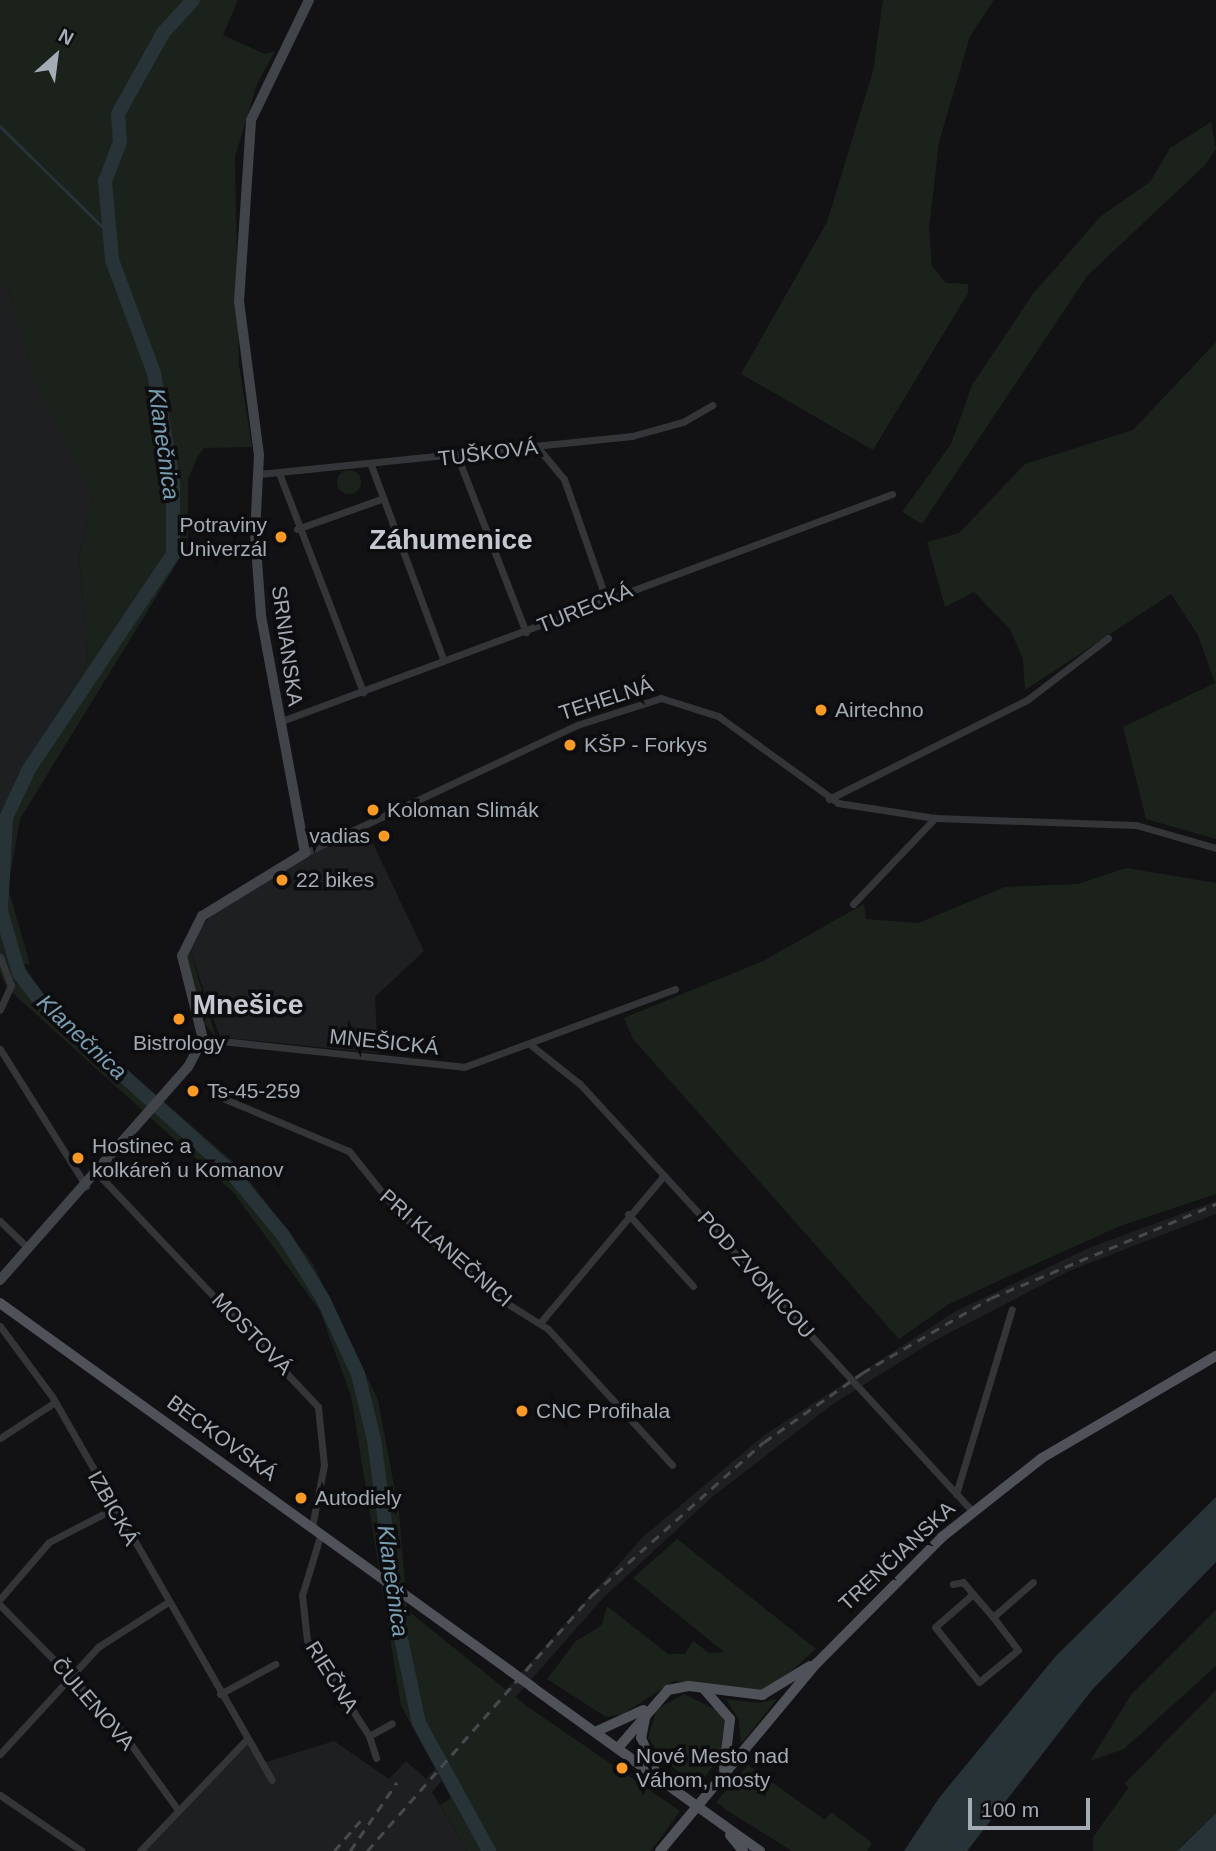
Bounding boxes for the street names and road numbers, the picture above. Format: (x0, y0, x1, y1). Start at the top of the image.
street label: TUŠKOVÁ (437, 434, 539, 472)
street label: TURECKÁ (534, 578, 636, 638)
street label: SRNIANSKA (266, 584, 308, 708)
street label: TEHELNÁ (556, 672, 656, 726)
street label: MNEŠICKÁ (328, 1024, 440, 1060)
street label: PRI KLANEČNICI (375, 1184, 517, 1312)
street label: POD ZVONICOU (692, 1206, 820, 1344)
street label: MOSTOVÁ (207, 1288, 297, 1380)
street label: BECKOVSKÁ (162, 1390, 282, 1486)
street label: IZBICKÁ (82, 1466, 144, 1550)
street label: TRENČIANSKA (834, 1496, 960, 1616)
street label: RIEČNA (300, 1637, 364, 1717)
street label: ČULENOVA (46, 1653, 140, 1755)

